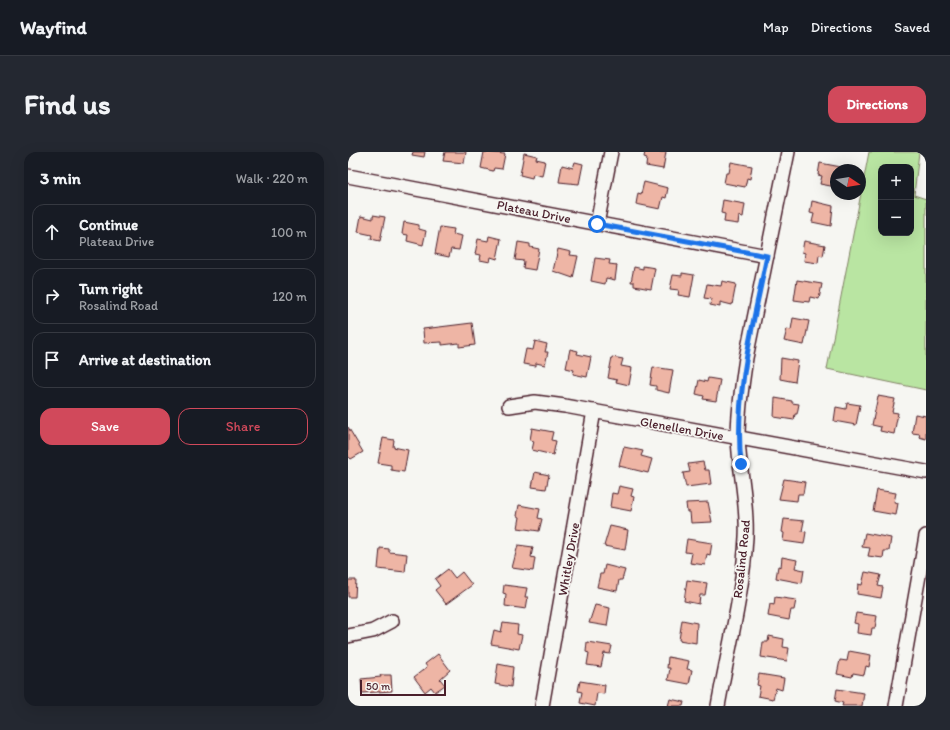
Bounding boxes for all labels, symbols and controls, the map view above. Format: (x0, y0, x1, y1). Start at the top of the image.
text: Wayfind (20, 16, 87, 39)
text: Map (763, 19, 789, 36)
text: Directions (811, 19, 872, 36)
text: Saved (894, 19, 930, 36)
button: Directions (828, 86, 926, 123)
text: Find us (24, 87, 111, 121)
north arrow (830, 164, 866, 200)
map controls (878, 164, 914, 236)
button: + (878, 164, 914, 200)
text: 3 min (40, 168, 81, 188)
text: Walk · 220 m (236, 171, 308, 186)
street label: Plateau Drive (496, 197, 572, 226)
button: − (878, 200, 914, 236)
route start (588, 215, 606, 233)
text: Continue (79, 216, 138, 234)
icon: ahead (41, 221, 63, 243)
text: 100 m (271, 225, 307, 240)
text: Plateau Drive (79, 234, 154, 249)
text: Turn right (79, 280, 143, 298)
icon: right (41, 285, 63, 307)
text: 120 m (272, 289, 307, 304)
text: Rosalind Road (79, 298, 158, 313)
icon: arrive (41, 349, 63, 371)
text: Arrive at destination (79, 351, 211, 369)
button: Save (40, 408, 170, 445)
button: Share (178, 408, 308, 445)
street label: Glenellen Drive (639, 414, 725, 443)
route end (732, 455, 750, 473)
street label: Rosalind Road (730, 519, 753, 599)
street label: Whitley Drive (555, 521, 582, 597)
scale bar (360, 678, 446, 697)
text: 50 m (366, 680, 390, 693)

